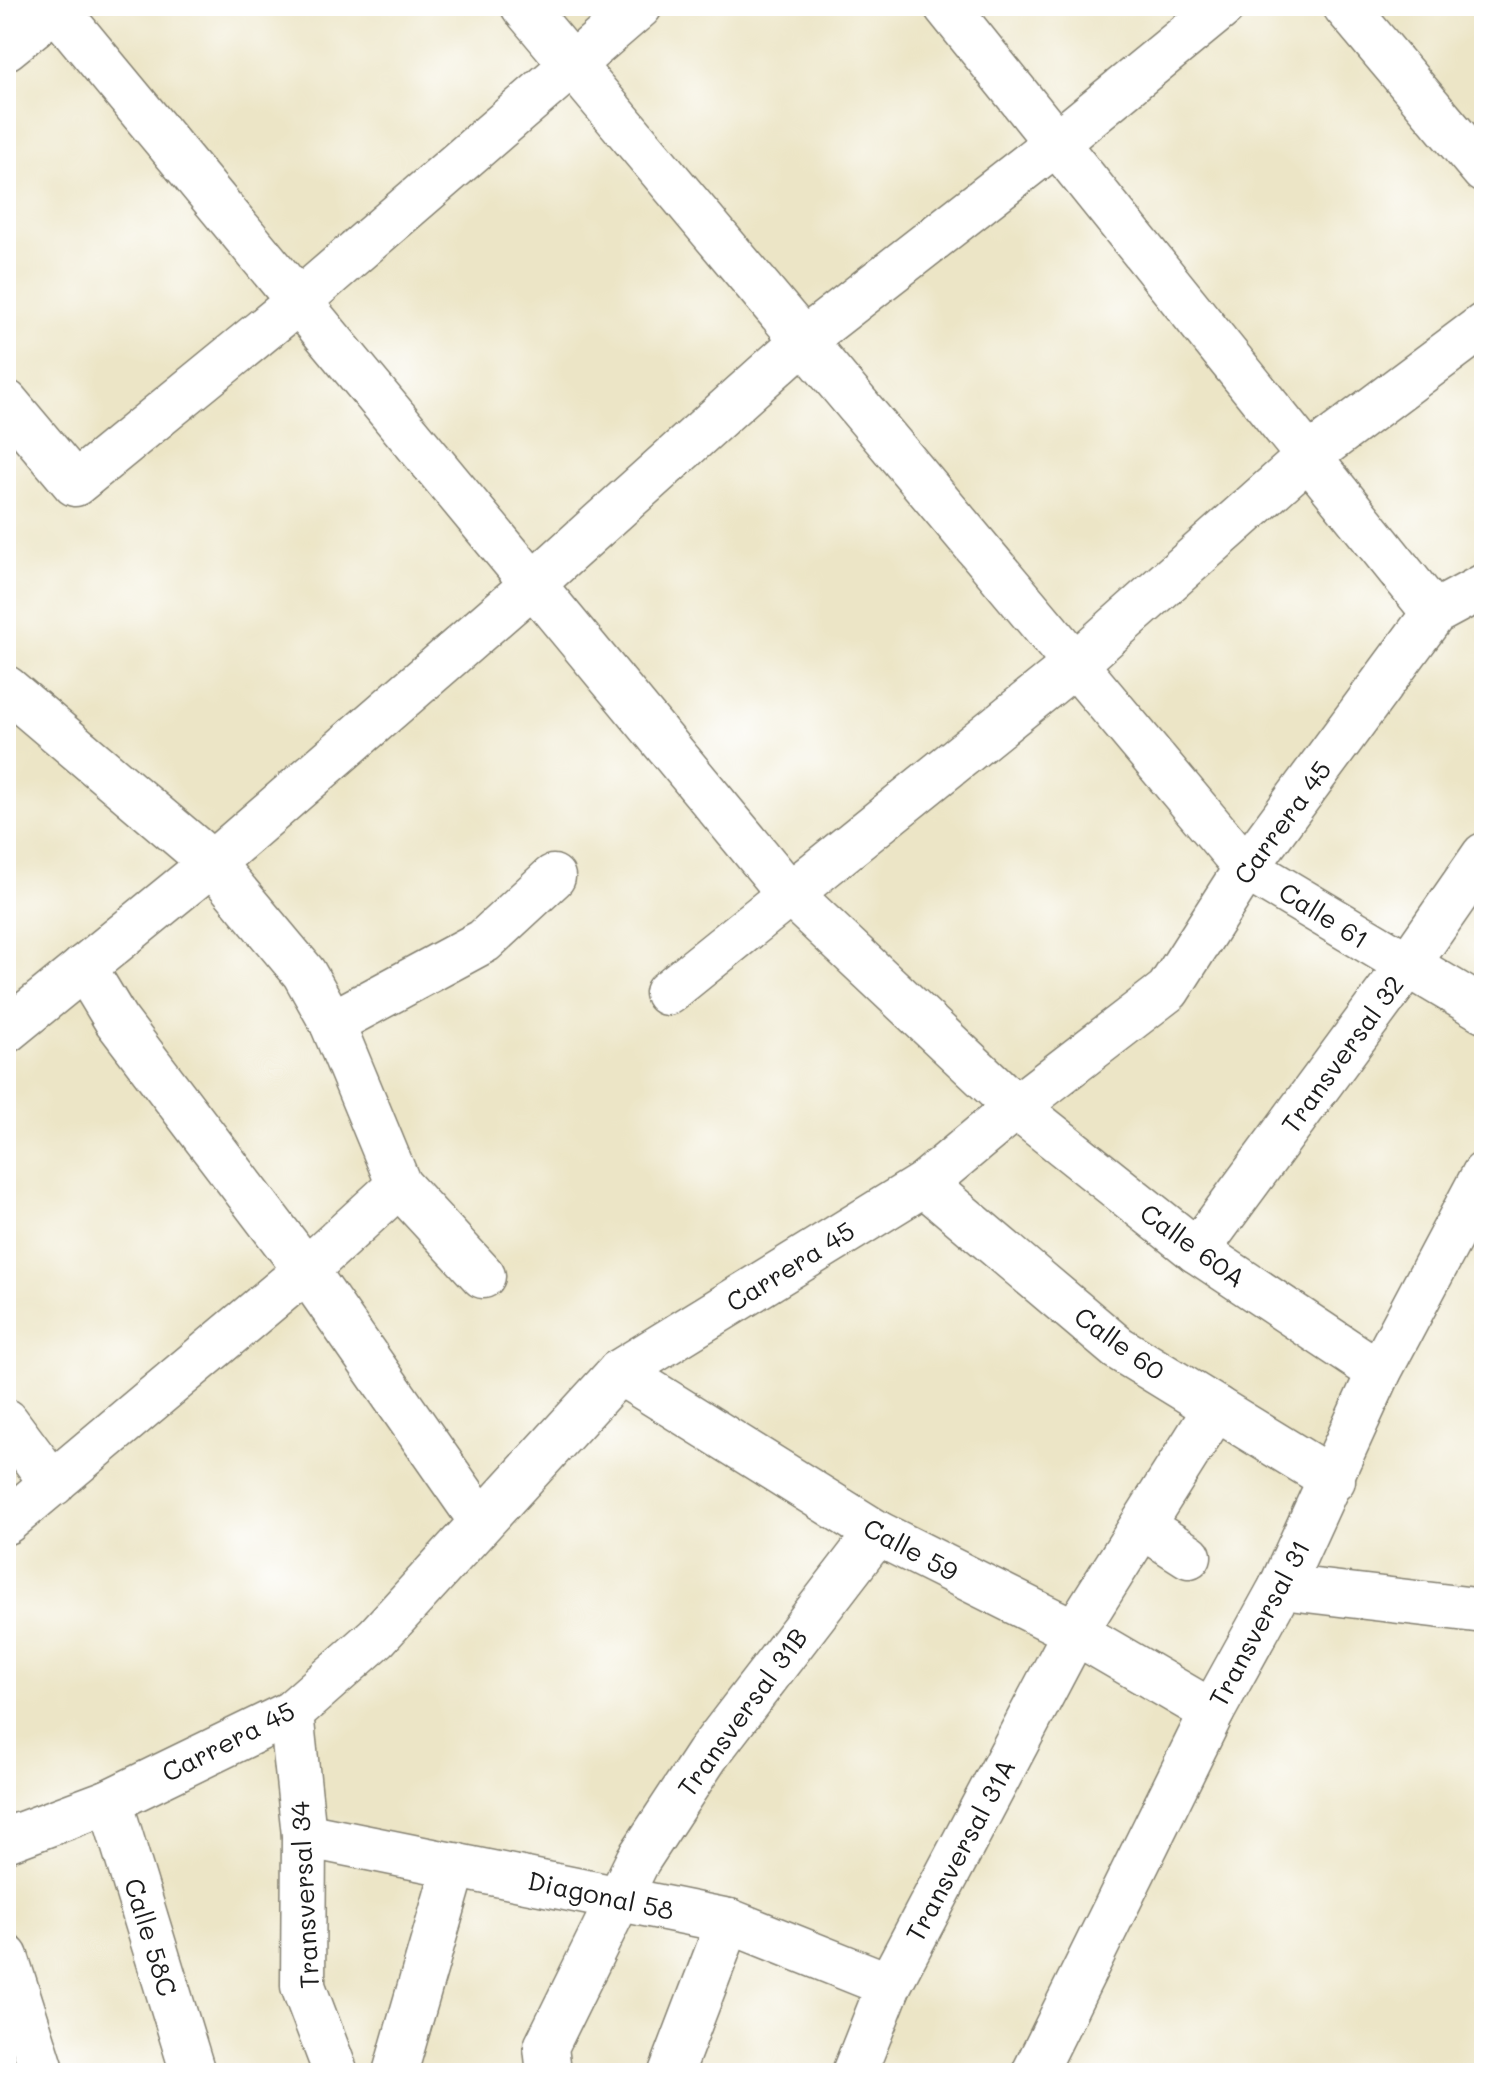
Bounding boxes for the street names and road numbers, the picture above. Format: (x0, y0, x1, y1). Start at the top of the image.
street label: Carrera 45 (1226, 753, 1338, 891)
street label: Calle 61 (1273, 874, 1375, 956)
street label: Transversal 32 (1273, 968, 1411, 1140)
street label: Calle 60A (1134, 1195, 1252, 1295)
street label: Carrera 45 (720, 1213, 860, 1319)
street label: Calle 60 (1068, 1299, 1172, 1387)
street label: Calle 59 (858, 1510, 964, 1588)
street label: Transversal 31 (1201, 1534, 1317, 1712)
street label: Transversal 31B (669, 1621, 815, 1803)
street label: Carrera 45 (156, 1693, 300, 1789)
street label: Transversal 31A (898, 1753, 1022, 1947)
street label: Transversal 34 (282, 1800, 326, 1990)
street label: Diagonal 58 (525, 1863, 677, 1927)
street label: Calle 58C (117, 1874, 185, 2000)

